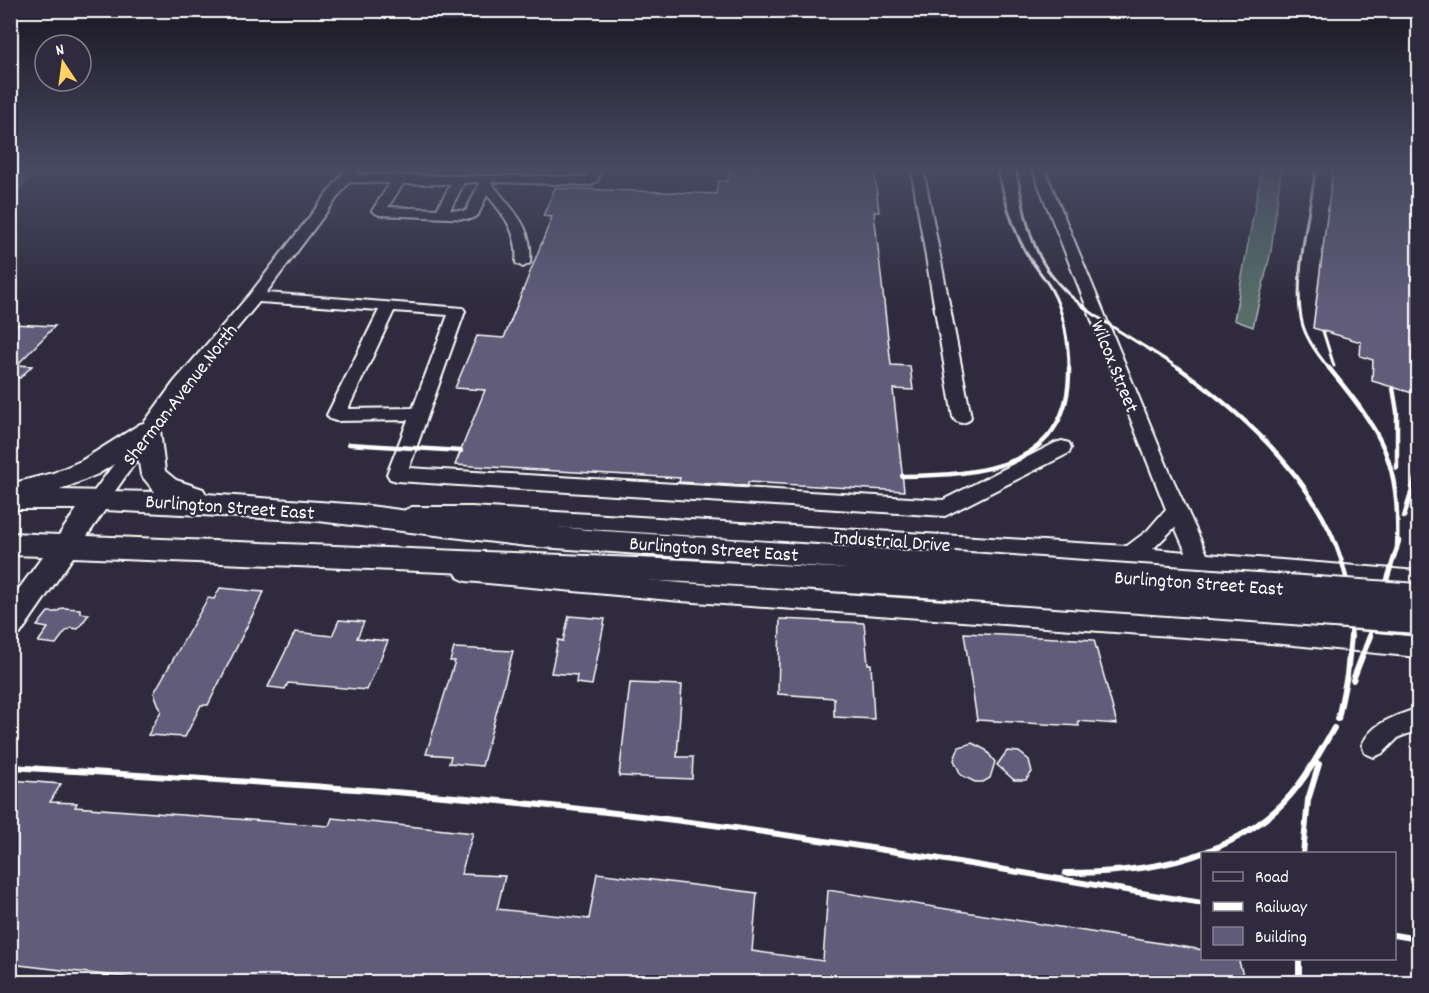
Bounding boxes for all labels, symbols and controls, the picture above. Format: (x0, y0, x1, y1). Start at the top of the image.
north arrow (33, 33, 93, 93)
text: N (54, 39, 67, 63)
street label: Wilcox Street (1082, 317, 1144, 418)
street label: Sherman Avenue North (117, 319, 246, 473)
street label: Burlington Street East (144, 489, 315, 529)
street label: Industrial Drive (832, 525, 952, 561)
street label: Burlington Street East (628, 531, 799, 571)
street label: Burlington Street East (1113, 565, 1284, 605)
legend (1201, 852, 1396, 960)
text: Road (1255, 866, 1289, 891)
text: Railway (1255, 896, 1308, 921)
text: Building (1255, 926, 1307, 951)

